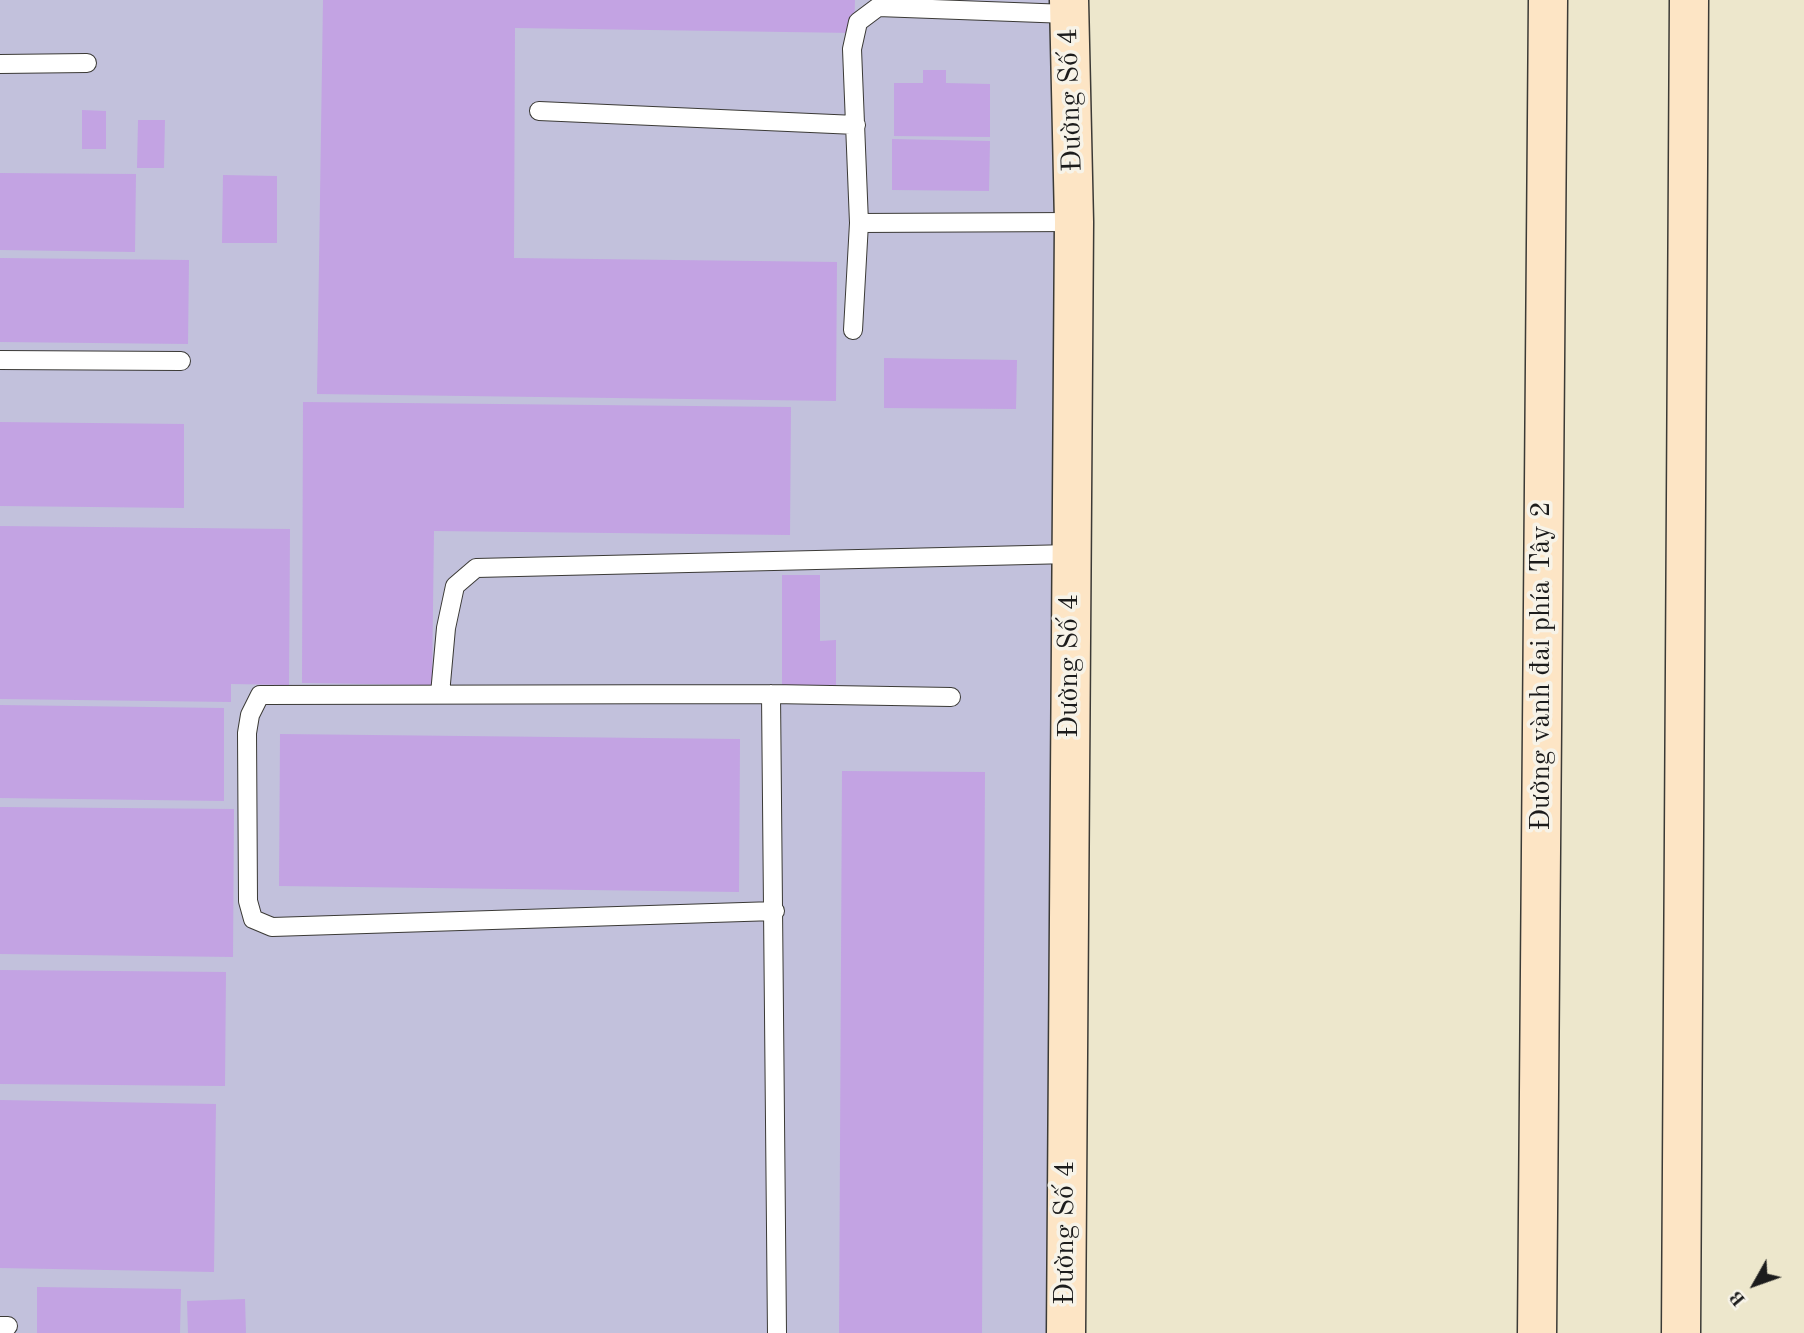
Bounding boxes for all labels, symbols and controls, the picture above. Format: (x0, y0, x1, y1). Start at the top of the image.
street label: Đường Số 4 (1052, 28, 1090, 172)
street label: Đường vành đai phía Tây 2 (1525, 501, 1559, 831)
street label: Đường Số 4 (1053, 594, 1087, 738)
street label: Đường Số 4 (1049, 1161, 1083, 1305)
north arrow (1720, 1249, 1790, 1319)
text: B (1727, 1287, 1750, 1309)

